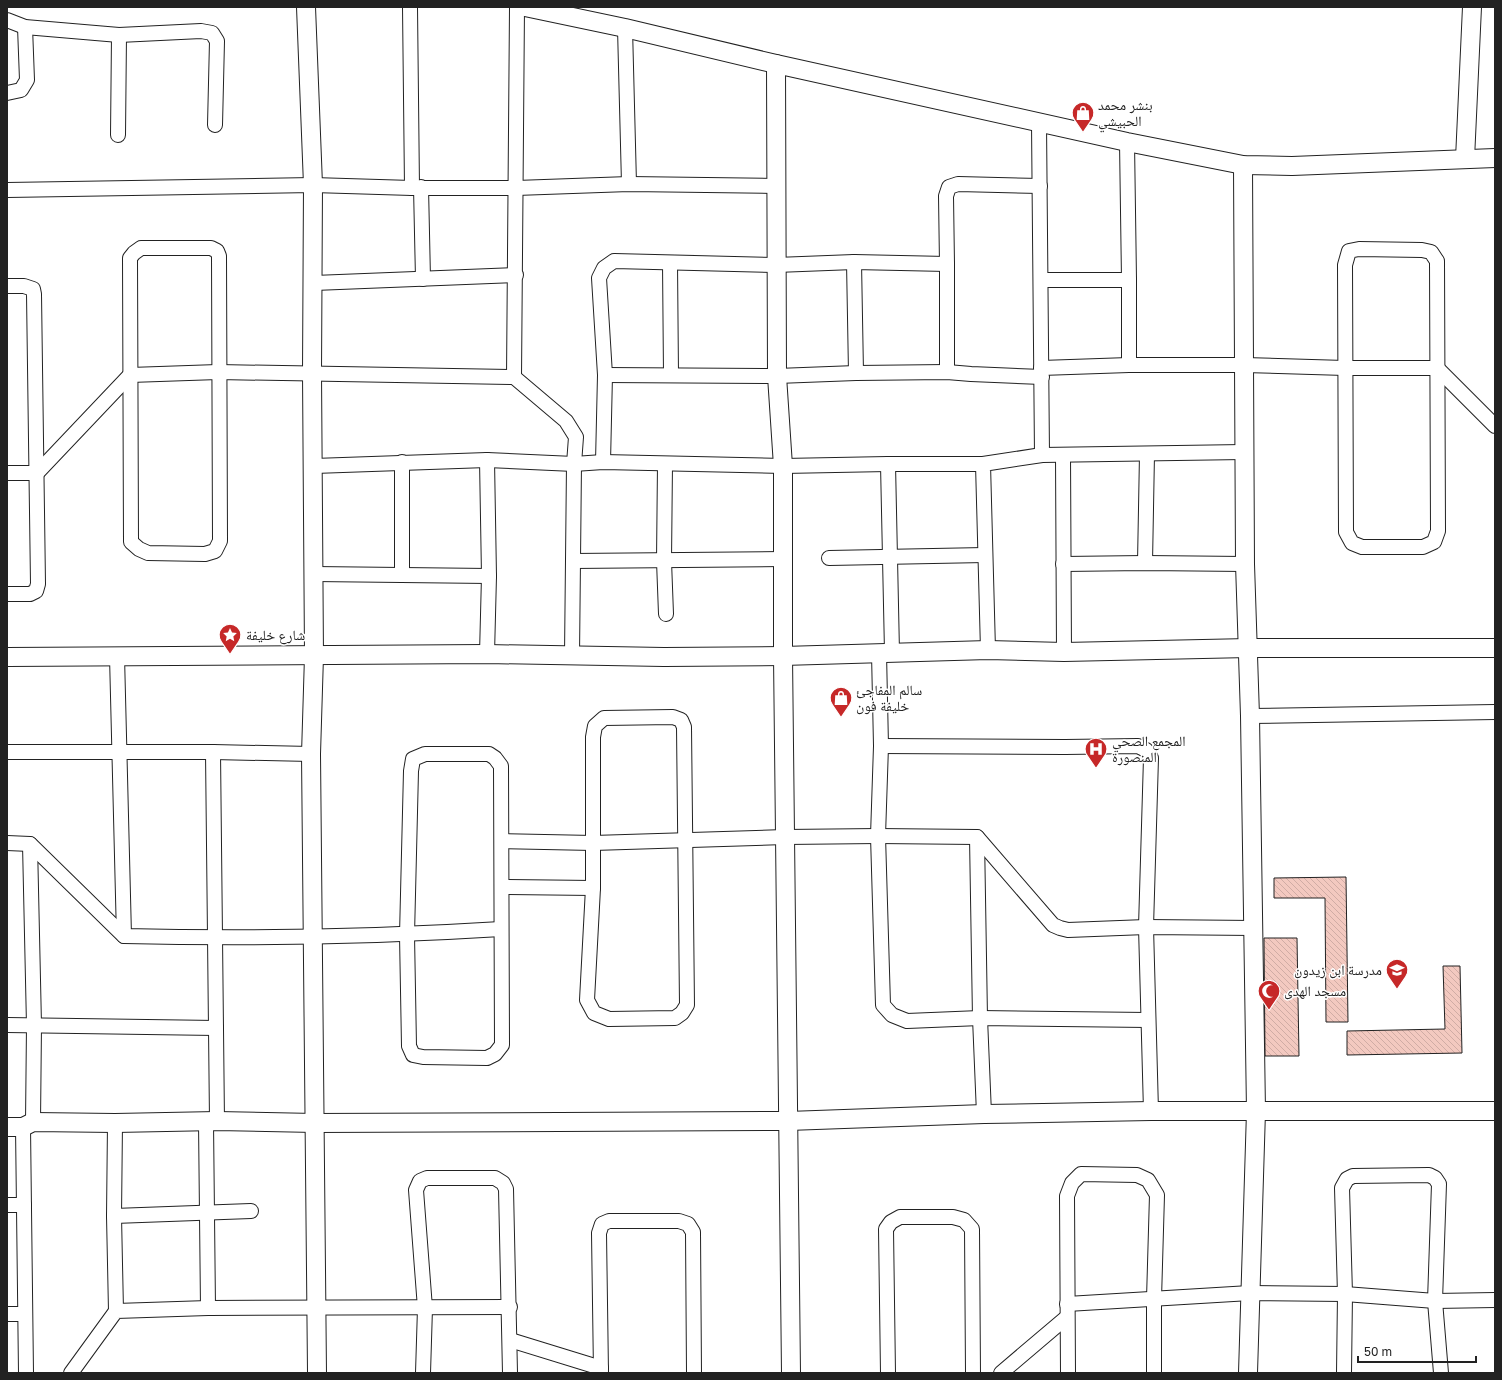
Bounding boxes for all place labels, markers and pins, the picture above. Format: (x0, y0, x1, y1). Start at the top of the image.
place label: بنشر محمد الحبيشي (1098, 96, 1153, 133)
shop icon: بنشر محمد الحبيشي (1070, 100, 1096, 133)
place icon: شارع خليفة (217, 622, 243, 655)
place label: شارع خليفة (246, 626, 305, 645)
place label: سالم المفاجئ خليفة فون (856, 681, 922, 715)
shop icon: سالم المفاجئ خليفة فون (828, 685, 854, 718)
place label: المجمع الصحي المنصورة (1112, 732, 1186, 766)
hospital icon: المجمع الصحي المنصورة (1083, 736, 1109, 769)
school or university icon: مدرسة ابن زيدون (1384, 957, 1410, 990)
place label: مدرسة ابن زيدون (1294, 961, 1382, 979)
mosque icon: مسجد الهدى (1256, 978, 1282, 1011)
place label: مسجد الهدى (1284, 982, 1346, 1000)

